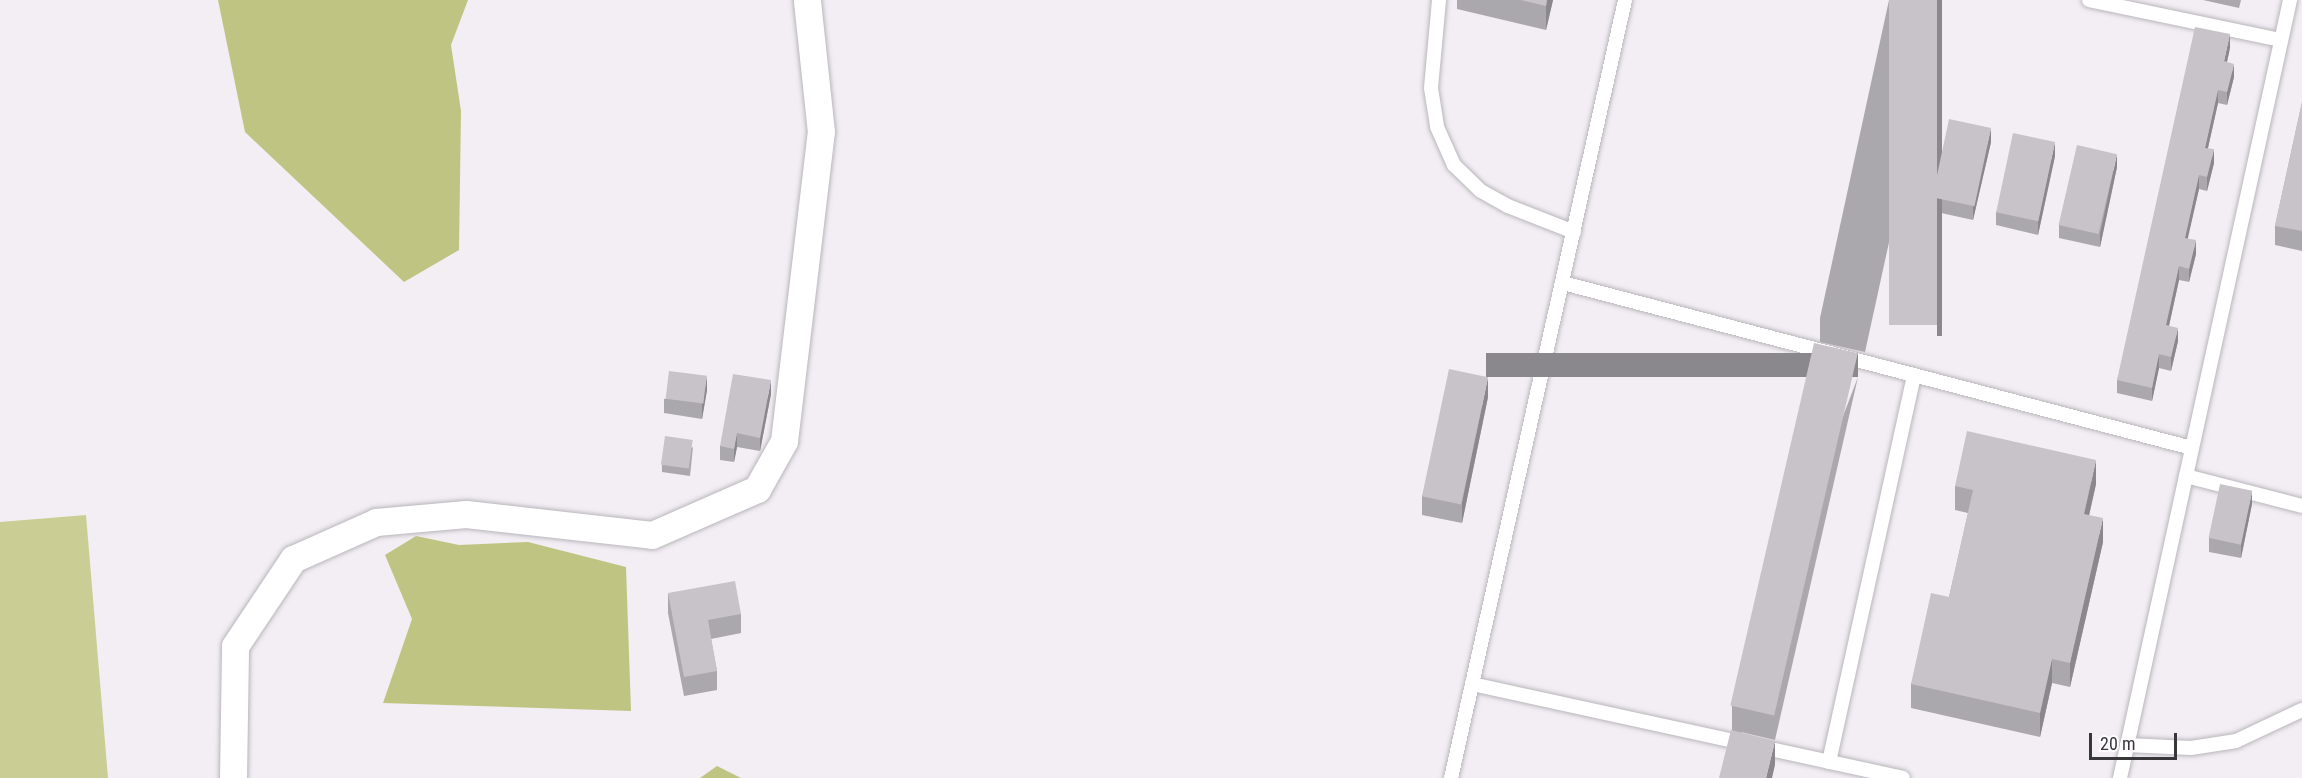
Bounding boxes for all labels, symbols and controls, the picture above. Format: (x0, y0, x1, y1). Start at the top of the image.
scale bar (2092, 721, 2180, 759)
text: 20 m (2100, 733, 2135, 754)

